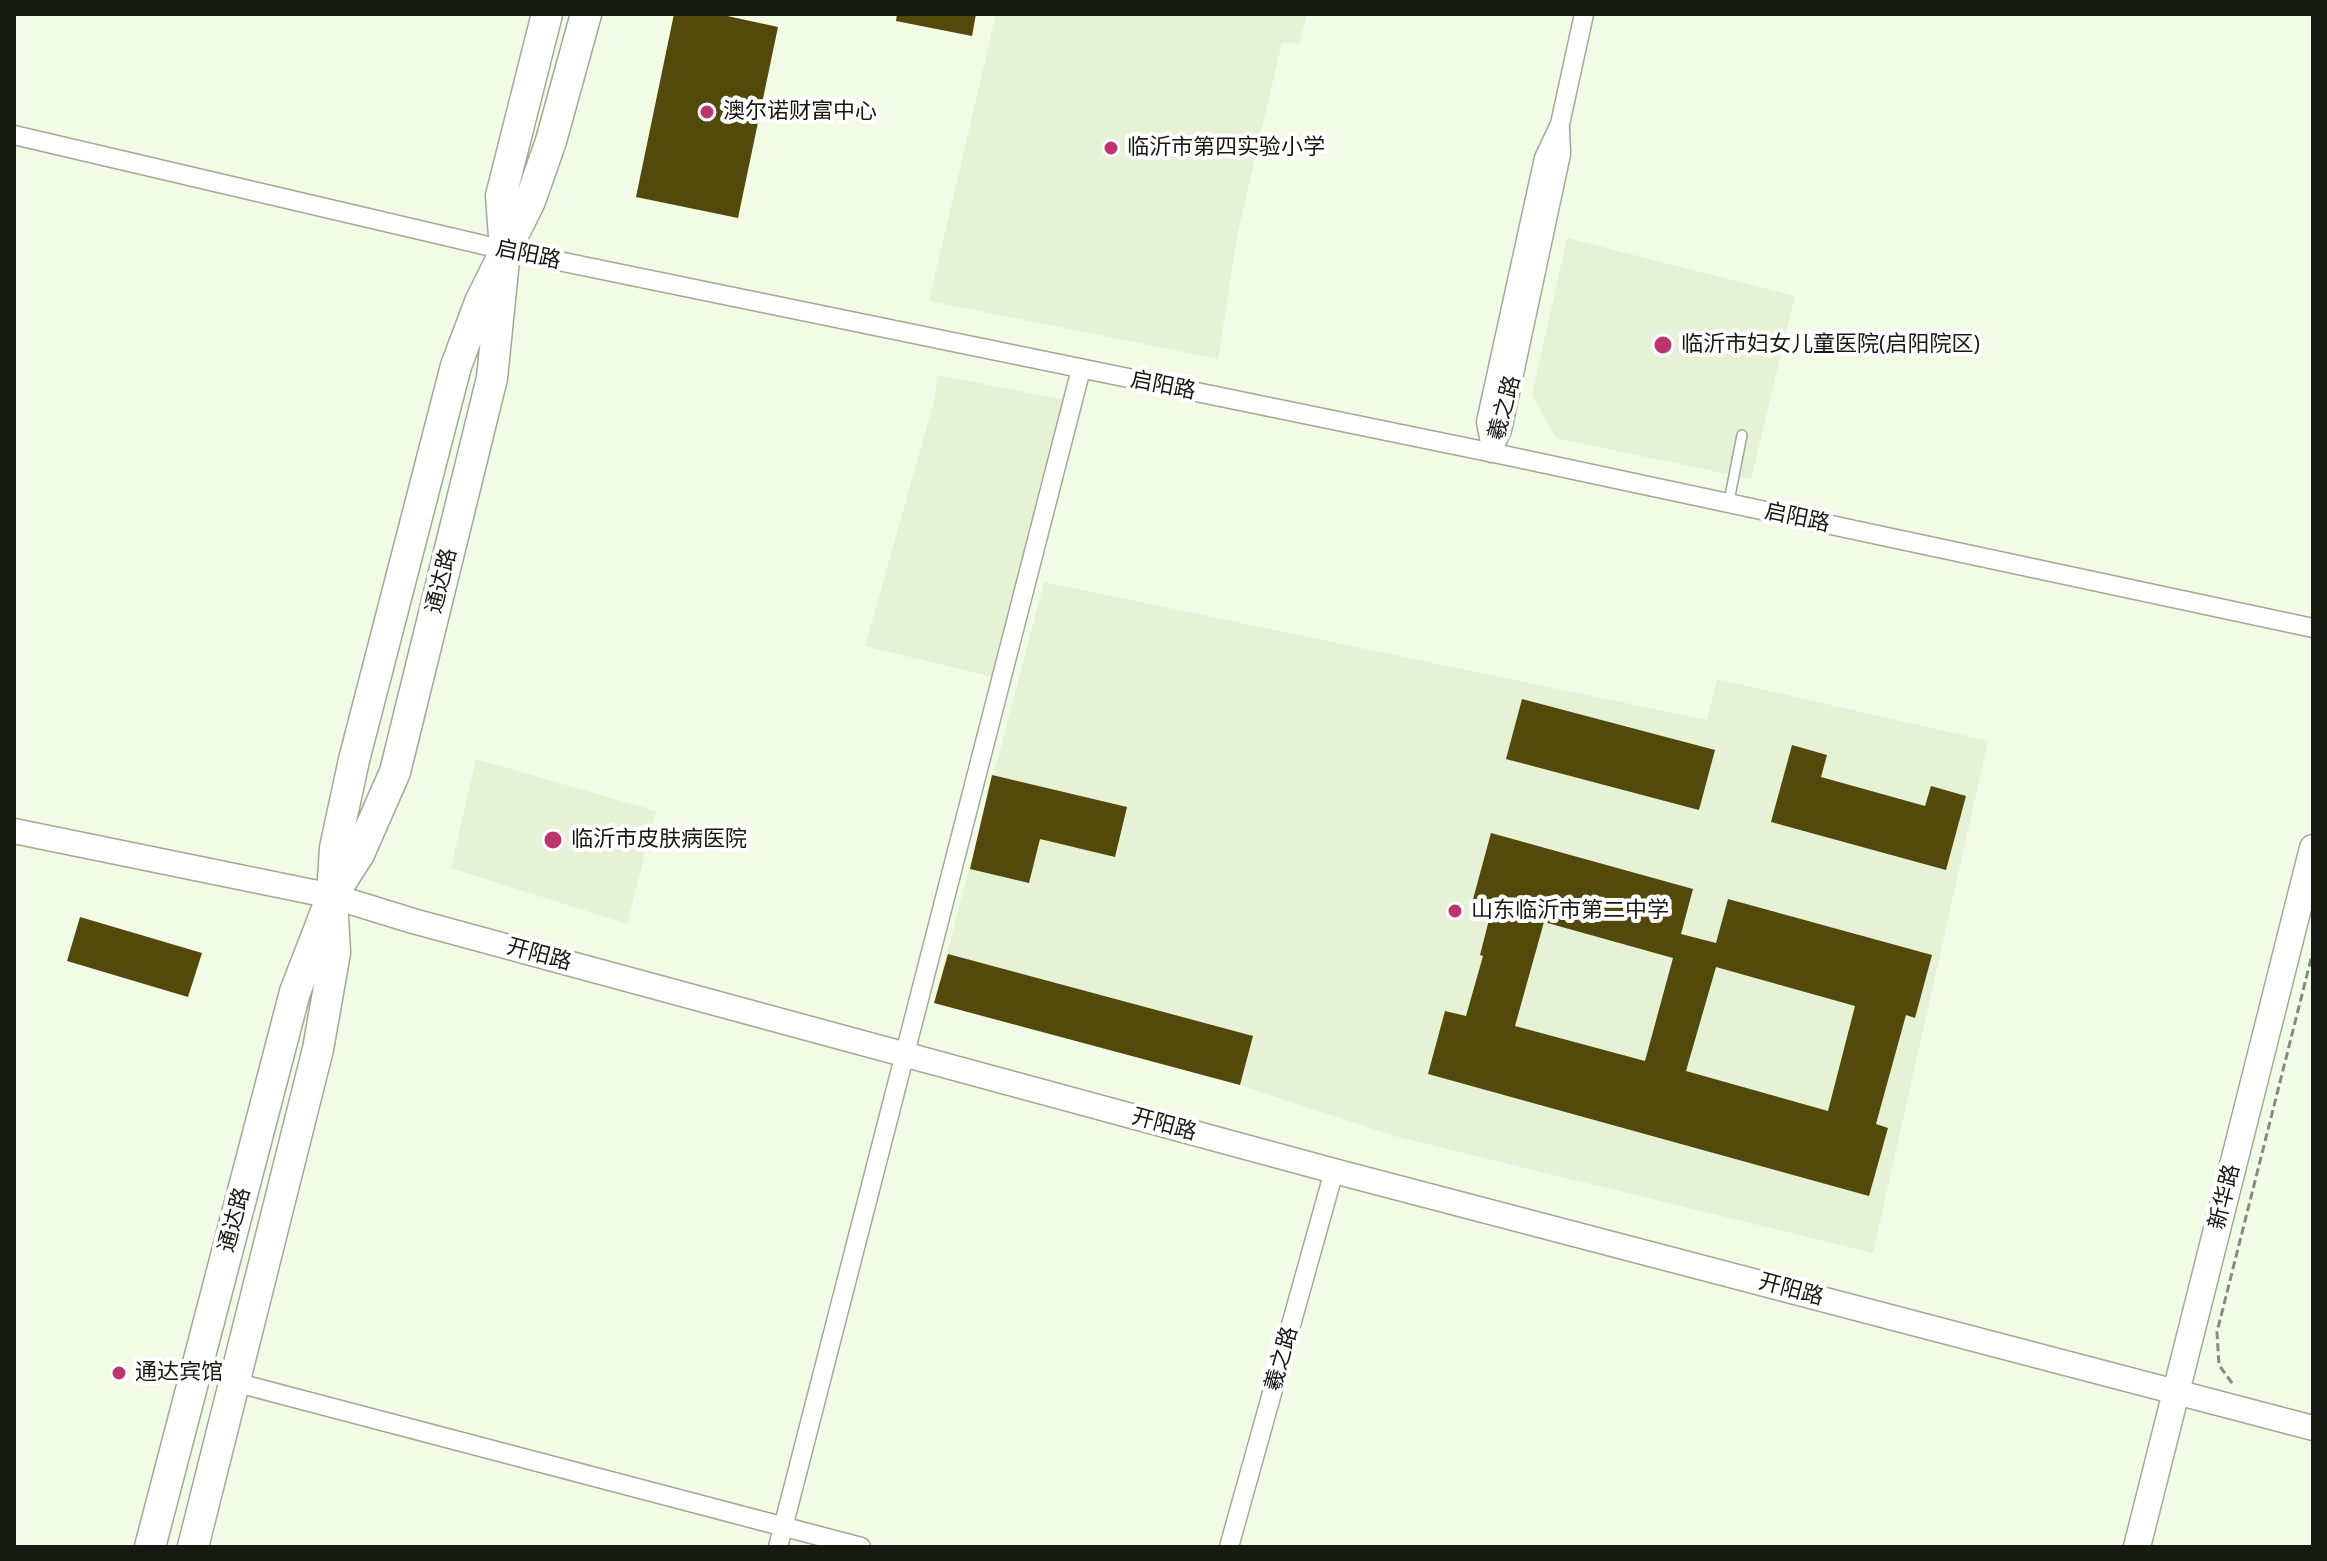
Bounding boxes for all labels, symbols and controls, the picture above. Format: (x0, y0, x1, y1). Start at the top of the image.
place label: 澳尔诺财富中心 (723, 99, 877, 125)
marker: 澳尔诺财富中心 (698, 103, 716, 121)
place label: 临沂市第四实验小学 (1127, 135, 1325, 161)
marker: 临沂市第四实验小学 (1102, 139, 1120, 157)
street label: 启阳路 (493, 235, 563, 275)
place label: 临沂市妇女儿童医院(启阳院区) (1681, 332, 1980, 358)
marker: 临沂市妇女儿童医院(启阳院区) (1652, 334, 1674, 356)
street label: 启阳路 (1128, 367, 1198, 405)
street label: 羲之路 (1484, 373, 1526, 443)
street label: 启阳路 (1762, 498, 1832, 538)
street label: 通达路 (421, 546, 463, 616)
place label: 临沂市皮肤病医院 (571, 827, 747, 853)
marker: 临沂市皮肤病医院 (542, 829, 564, 851)
place label: 山东临沂市第二中学 (1471, 898, 1669, 924)
marker: 山东临沂市第二中学 (1446, 902, 1464, 920)
street label: 开阳路 (504, 934, 574, 976)
street label: 开阳路 (1129, 1104, 1199, 1146)
street label: 新华路 (2204, 1162, 2246, 1232)
street label: 通达路 (214, 1185, 256, 1255)
street label: 开阳路 (1756, 1269, 1826, 1311)
street label: 羲之路 (1260, 1324, 1304, 1394)
place label: 通达宾馆 (135, 1360, 223, 1386)
marker: 通达宾馆 (110, 1364, 128, 1382)

